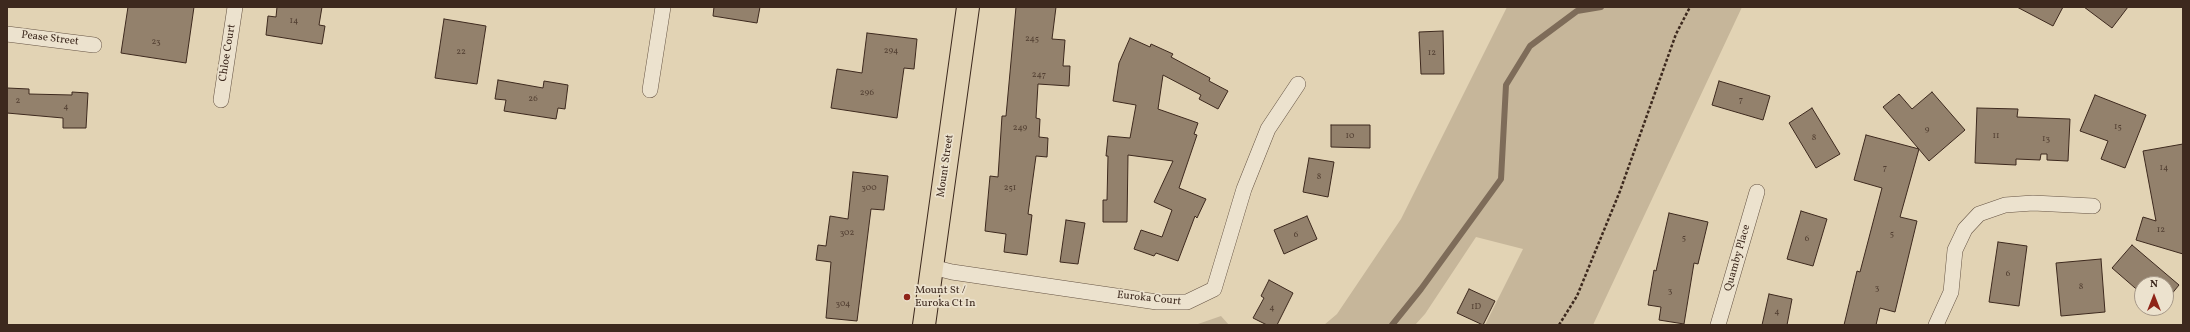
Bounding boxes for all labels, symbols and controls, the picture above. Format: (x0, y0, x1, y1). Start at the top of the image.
house number: 14 (290, 16, 298, 26)
street label: Chloe Court (217, 23, 239, 83)
street label: Pease Street (21, 29, 79, 49)
house number: 245 (1025, 34, 1039, 44)
house number: 23 (151, 37, 161, 47)
house number: 294 (884, 46, 898, 56)
house number: 22 (456, 47, 466, 57)
house number: 12 (1428, 48, 1436, 58)
house number: 247 (1032, 70, 1046, 80)
house number: 296 (860, 88, 874, 98)
house number: 26 (528, 94, 538, 104)
house number: 7 (1739, 95, 1743, 105)
house number: 2 (16, 96, 20, 106)
house number: 4 (63, 102, 69, 112)
house number: 15 (2114, 122, 2122, 132)
house number: 249 (1013, 123, 1027, 133)
house number: 9 (1925, 125, 1929, 135)
house number: 10 (1346, 131, 1354, 141)
house number: 11 (1993, 131, 1999, 141)
house number: 8 (1812, 133, 1816, 143)
street label: Mount Street (935, 134, 957, 198)
house number: 13 (2042, 134, 2050, 144)
house number: 7 (1883, 163, 1887, 173)
house number: 14 (2160, 163, 2168, 173)
house number: 8 (1317, 172, 1321, 182)
house number: 300 (861, 183, 877, 193)
house number: 251 (1004, 183, 1016, 193)
street label: Quamby Place (1722, 223, 1754, 293)
house number: 12 (2157, 225, 2165, 235)
house number: 302 (840, 228, 854, 238)
house number: 5 (1890, 229, 1894, 239)
house number: 6 (1294, 230, 1298, 240)
house number: 5 (1682, 233, 1686, 243)
house number: 6 (1805, 234, 1809, 244)
house number: 6 (2006, 269, 2010, 279)
north arrow (2134, 276, 2174, 316)
text: N (2150, 277, 2158, 292)
house number: 8 (2079, 282, 2083, 292)
house number: 3 (1875, 283, 1879, 293)
place label: Mount St / Euroka Ct In (915, 284, 976, 310)
house number: 3 (1668, 286, 1672, 296)
street label: Euroka Court (1116, 289, 1182, 309)
marker: Mount St / Euroka Ct In (902, 292, 912, 302)
house number: 304 (836, 299, 850, 309)
house number: 1D (1471, 302, 1481, 312)
house number: 4 (1269, 303, 1275, 313)
house number: 4 (1774, 307, 1780, 317)

